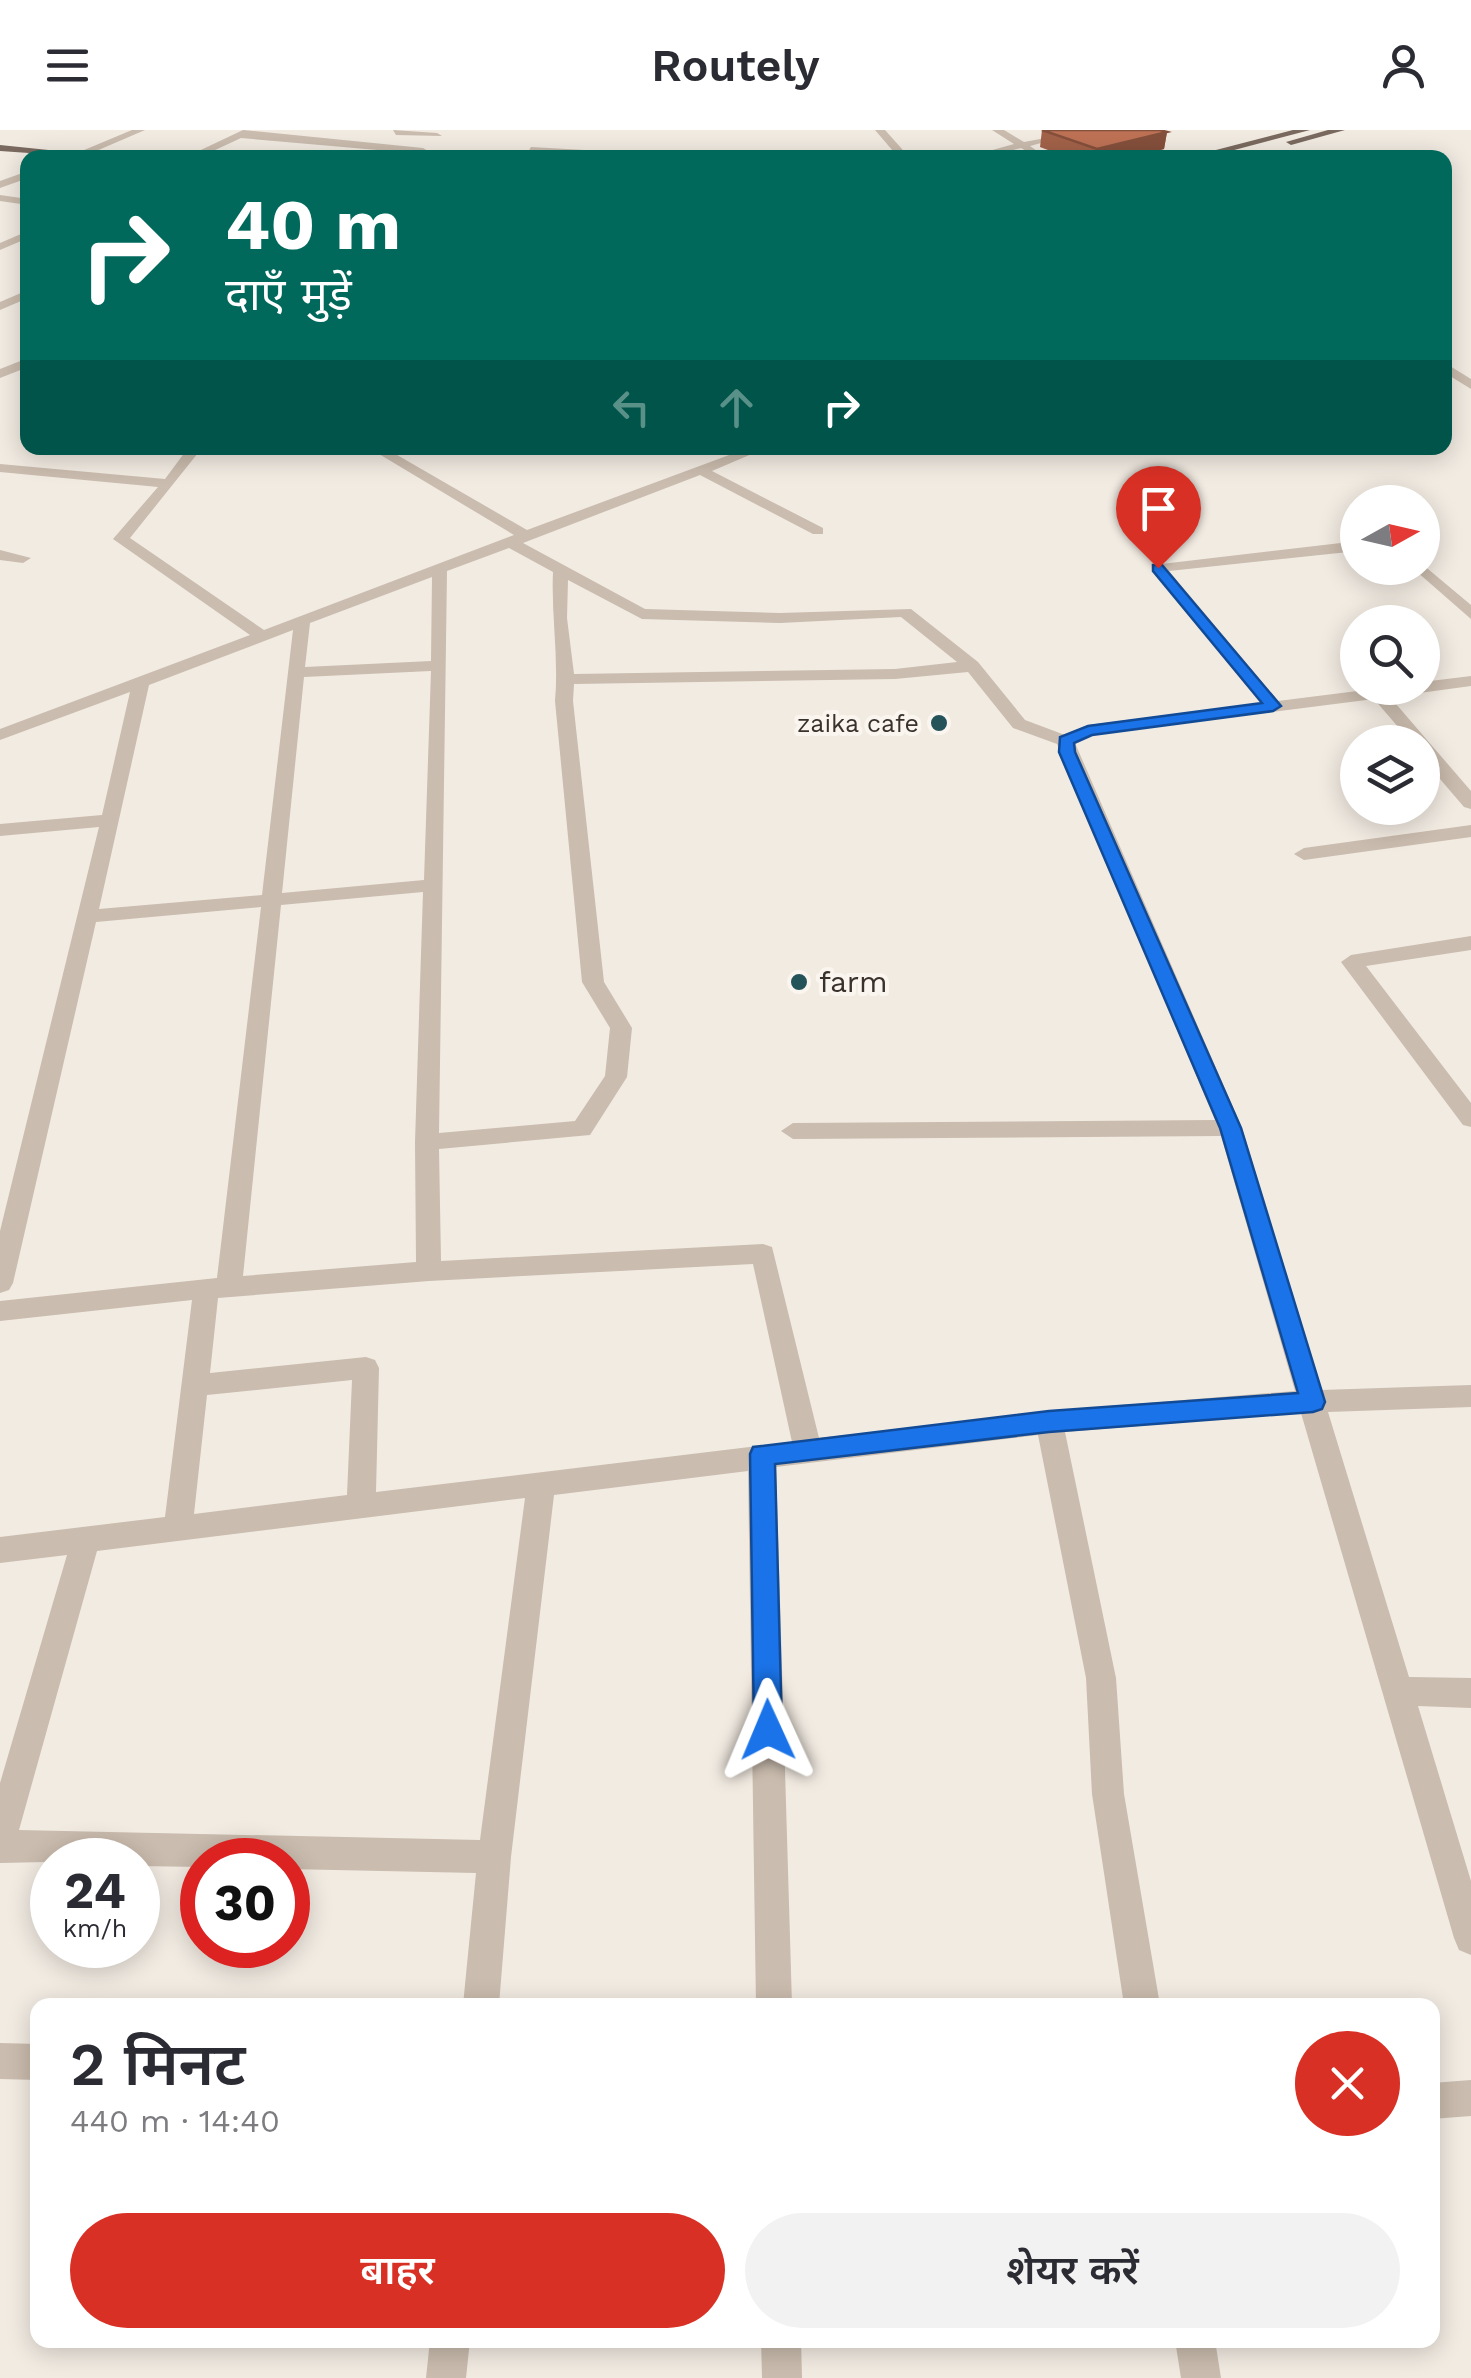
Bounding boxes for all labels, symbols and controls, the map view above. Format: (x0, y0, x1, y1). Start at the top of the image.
icon: menu (40, 38, 95, 93)
icon: person (1376, 38, 1431, 93)
text: Routely (651, 39, 820, 92)
text: 40 m (225, 184, 401, 266)
icon: right (60, 190, 190, 320)
text: दाएँ मुड़ें (225, 268, 352, 321)
icon: left (604, 380, 659, 435)
icon: ahead (709, 380, 764, 435)
icon: right (814, 380, 869, 435)
pin (1116, 466, 1201, 569)
icon: arrive (1131, 481, 1186, 536)
north arrow (1340, 485, 1440, 585)
map controls (1340, 485, 1440, 825)
button: search (1340, 605, 1440, 705)
place label: zaika cafe (797, 709, 919, 738)
marker: zaika cafe (928, 712, 950, 734)
button: layers (1340, 725, 1440, 825)
place label: farm (819, 964, 888, 999)
marker: farm (788, 971, 810, 993)
position arrow (716, 1678, 820, 1782)
speed limit sign: 30 (180, 1838, 310, 1968)
text: 24 (64, 1861, 126, 1920)
text: km/h (63, 1914, 127, 1943)
text: 2 मिनट (70, 2029, 246, 2100)
button: close (1295, 2031, 1400, 2136)
text: 440 m · 14:40 (70, 2102, 280, 2140)
button: बाहर (70, 2213, 725, 2328)
button: शेयर करें (745, 2213, 1400, 2328)

